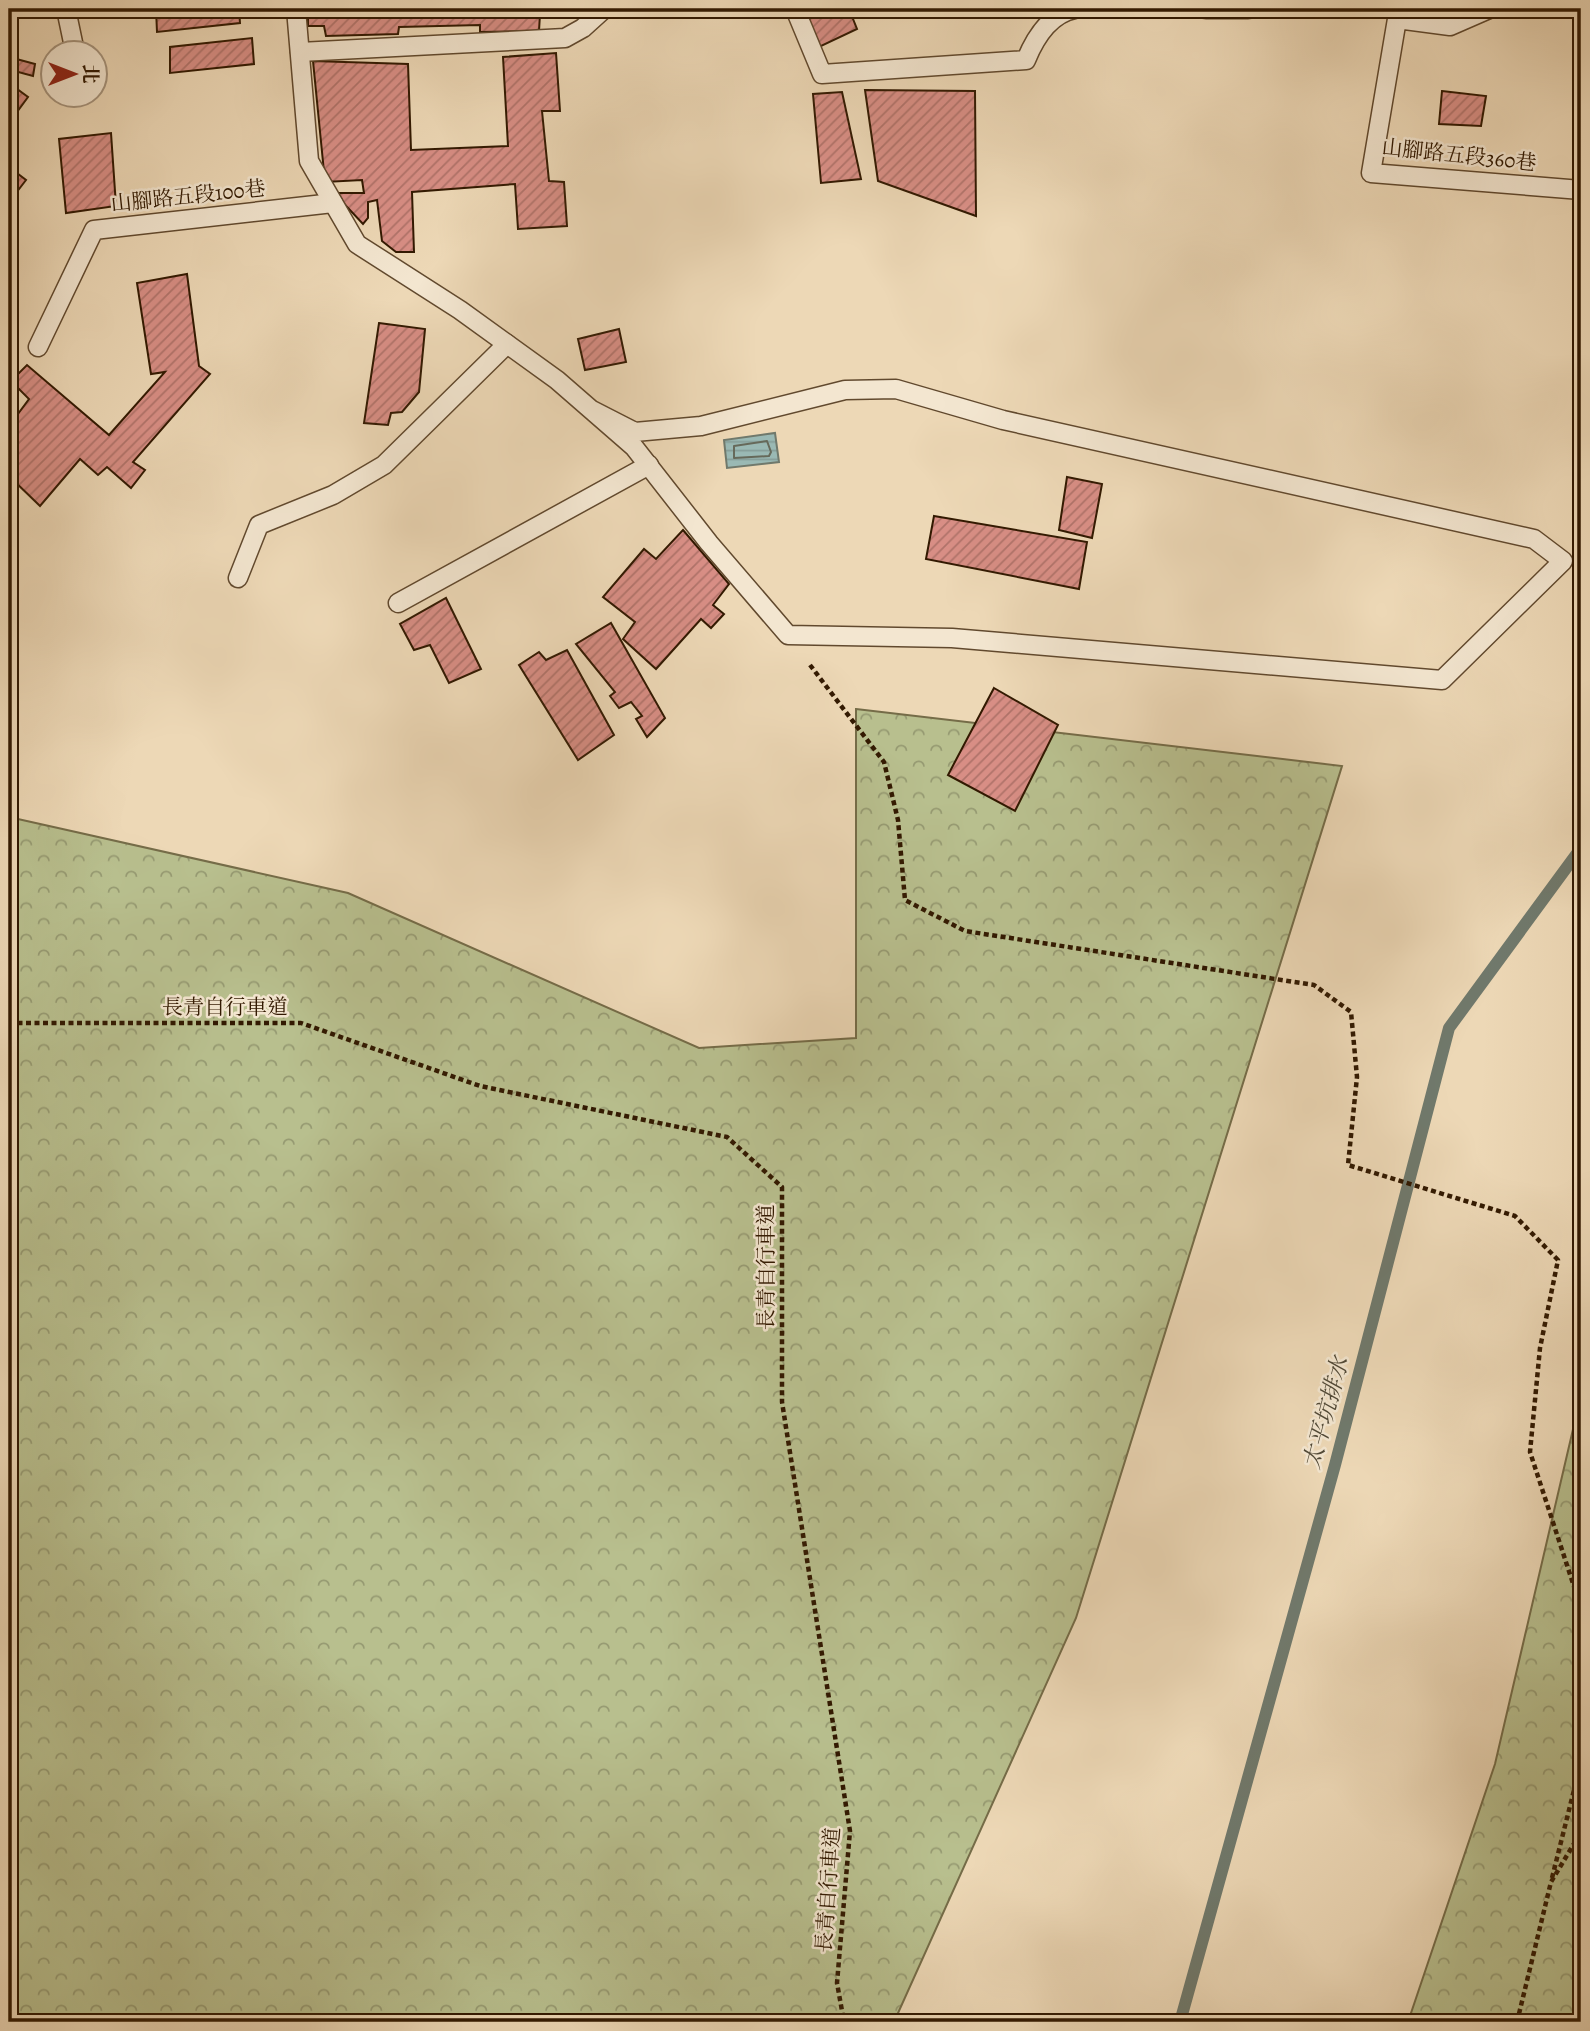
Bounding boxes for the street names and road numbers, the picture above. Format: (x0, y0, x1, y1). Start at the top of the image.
street label: 山腳路五段360巷 (1380, 133, 1538, 177)
street label: 山腳路五段100巷 (109, 174, 267, 218)
street label: 長青自行車道 (162, 993, 288, 1021)
street label: 長青自行車道 (752, 1204, 780, 1330)
street label: 長青自行車道 (810, 1826, 846, 1954)

